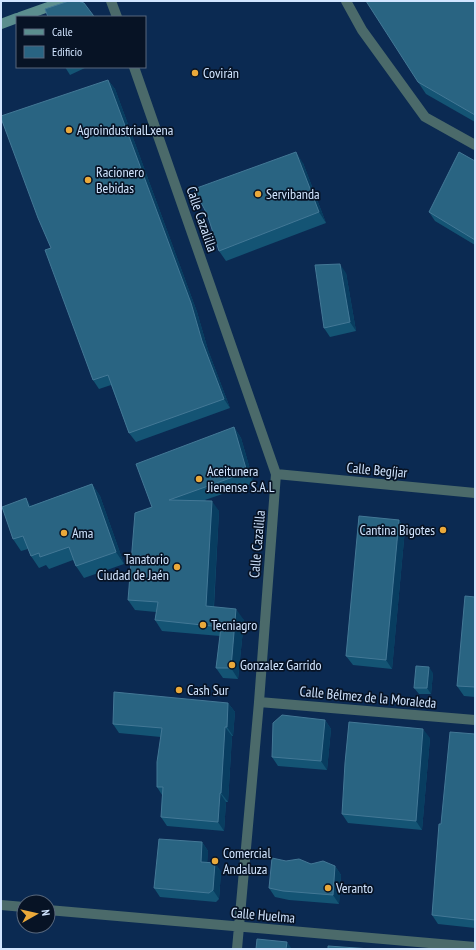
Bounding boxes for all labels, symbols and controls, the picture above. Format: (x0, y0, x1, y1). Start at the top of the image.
legend (16, 16, 146, 68)
text: Calle (52, 24, 73, 39)
text: Edificio (52, 44, 82, 59)
place label: Covirán (203, 64, 239, 82)
marker: Covirán (190, 68, 200, 78)
place label: AgroindustrialLxena (77, 121, 173, 139)
marker: AgroindustrialLxena (64, 125, 74, 135)
place label: Racionero Bebidas (96, 163, 144, 197)
marker: Racionero Bebidas (83, 175, 93, 185)
street label: Calle Cazalilla (182, 184, 222, 254)
place label: Servibanda (266, 185, 320, 203)
marker: Servibanda (253, 189, 263, 199)
street label: Calle Begíjar (346, 458, 408, 482)
place label: Aceitunera Jienense S.A.L (206, 462, 275, 496)
marker: Aceitunera Jienense S.A.L (194, 474, 204, 484)
street label: Calle Cazalilla (245, 509, 269, 579)
place label: Cantina Bigotes (359, 521, 435, 539)
place label: Ama (72, 524, 93, 542)
marker: Cantina Bigotes (438, 525, 448, 535)
marker: Ama (59, 528, 69, 538)
place label: Tanatorio Ciudad de Jaén (97, 550, 169, 584)
marker: Tanatorio Ciudad de Jaén (172, 562, 182, 572)
place label: Tecniagro (211, 616, 257, 634)
marker: Tecniagro (198, 620, 208, 630)
place label: Gonzalez Garrido (240, 656, 322, 674)
marker: Gonzalez Garrido (227, 660, 237, 670)
place label: Cash Sur (187, 681, 229, 699)
street label: Calle Bélmez de la Moraleda (299, 682, 437, 712)
marker: Cash Sur (174, 685, 184, 695)
place label: Comercial Andaluza (223, 844, 271, 878)
marker: Comercial Andaluza (210, 856, 220, 866)
place label: Veranto (335, 879, 373, 897)
marker: Veranto (323, 883, 333, 893)
north arrow (16, 894, 56, 934)
street label: Calle Huelma (230, 903, 296, 927)
text: N (39, 909, 53, 917)

